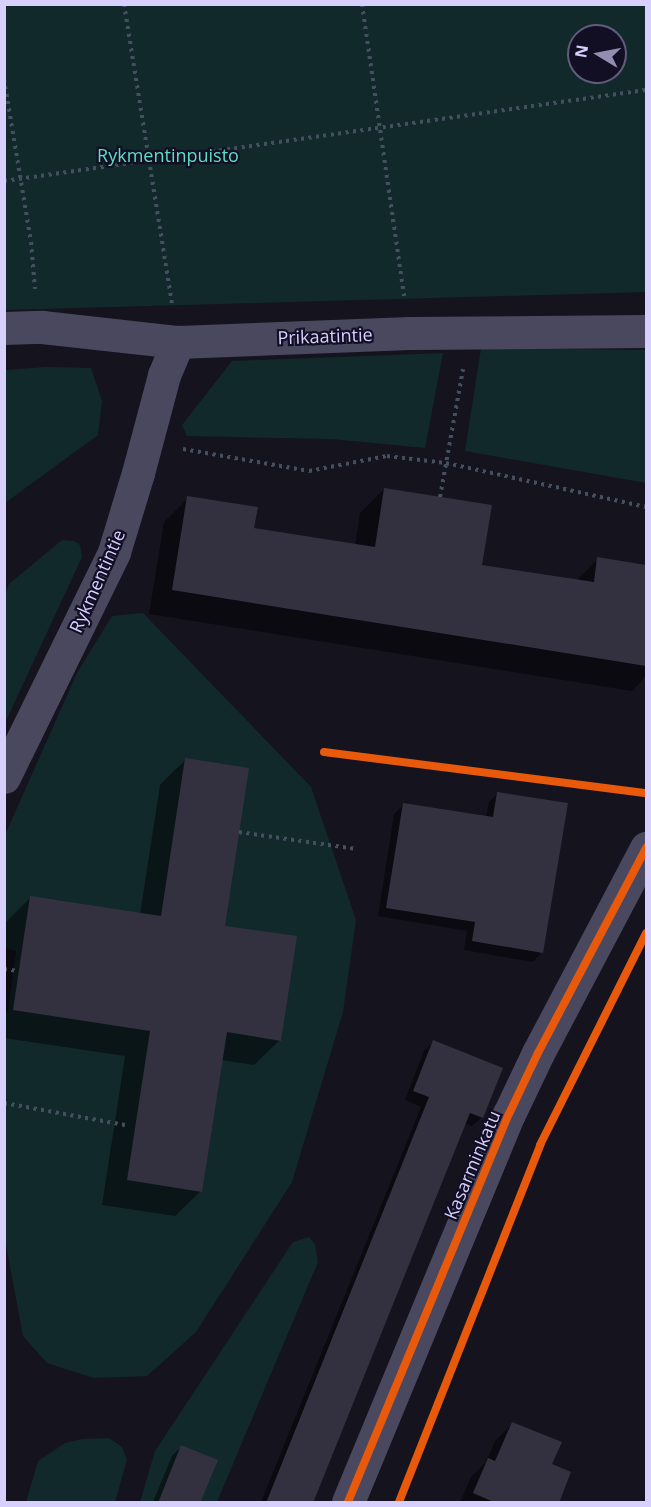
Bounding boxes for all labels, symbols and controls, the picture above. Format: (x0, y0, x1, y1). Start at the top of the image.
north arrow (567, 24, 627, 84)
text: N (569, 43, 593, 60)
park label: Rykmentinpuisto (97, 144, 239, 166)
street label: Prikaatintie (277, 324, 373, 348)
street label: Rykmentintie (65, 526, 129, 636)
street label: Kasarminkatu (439, 1107, 505, 1223)

